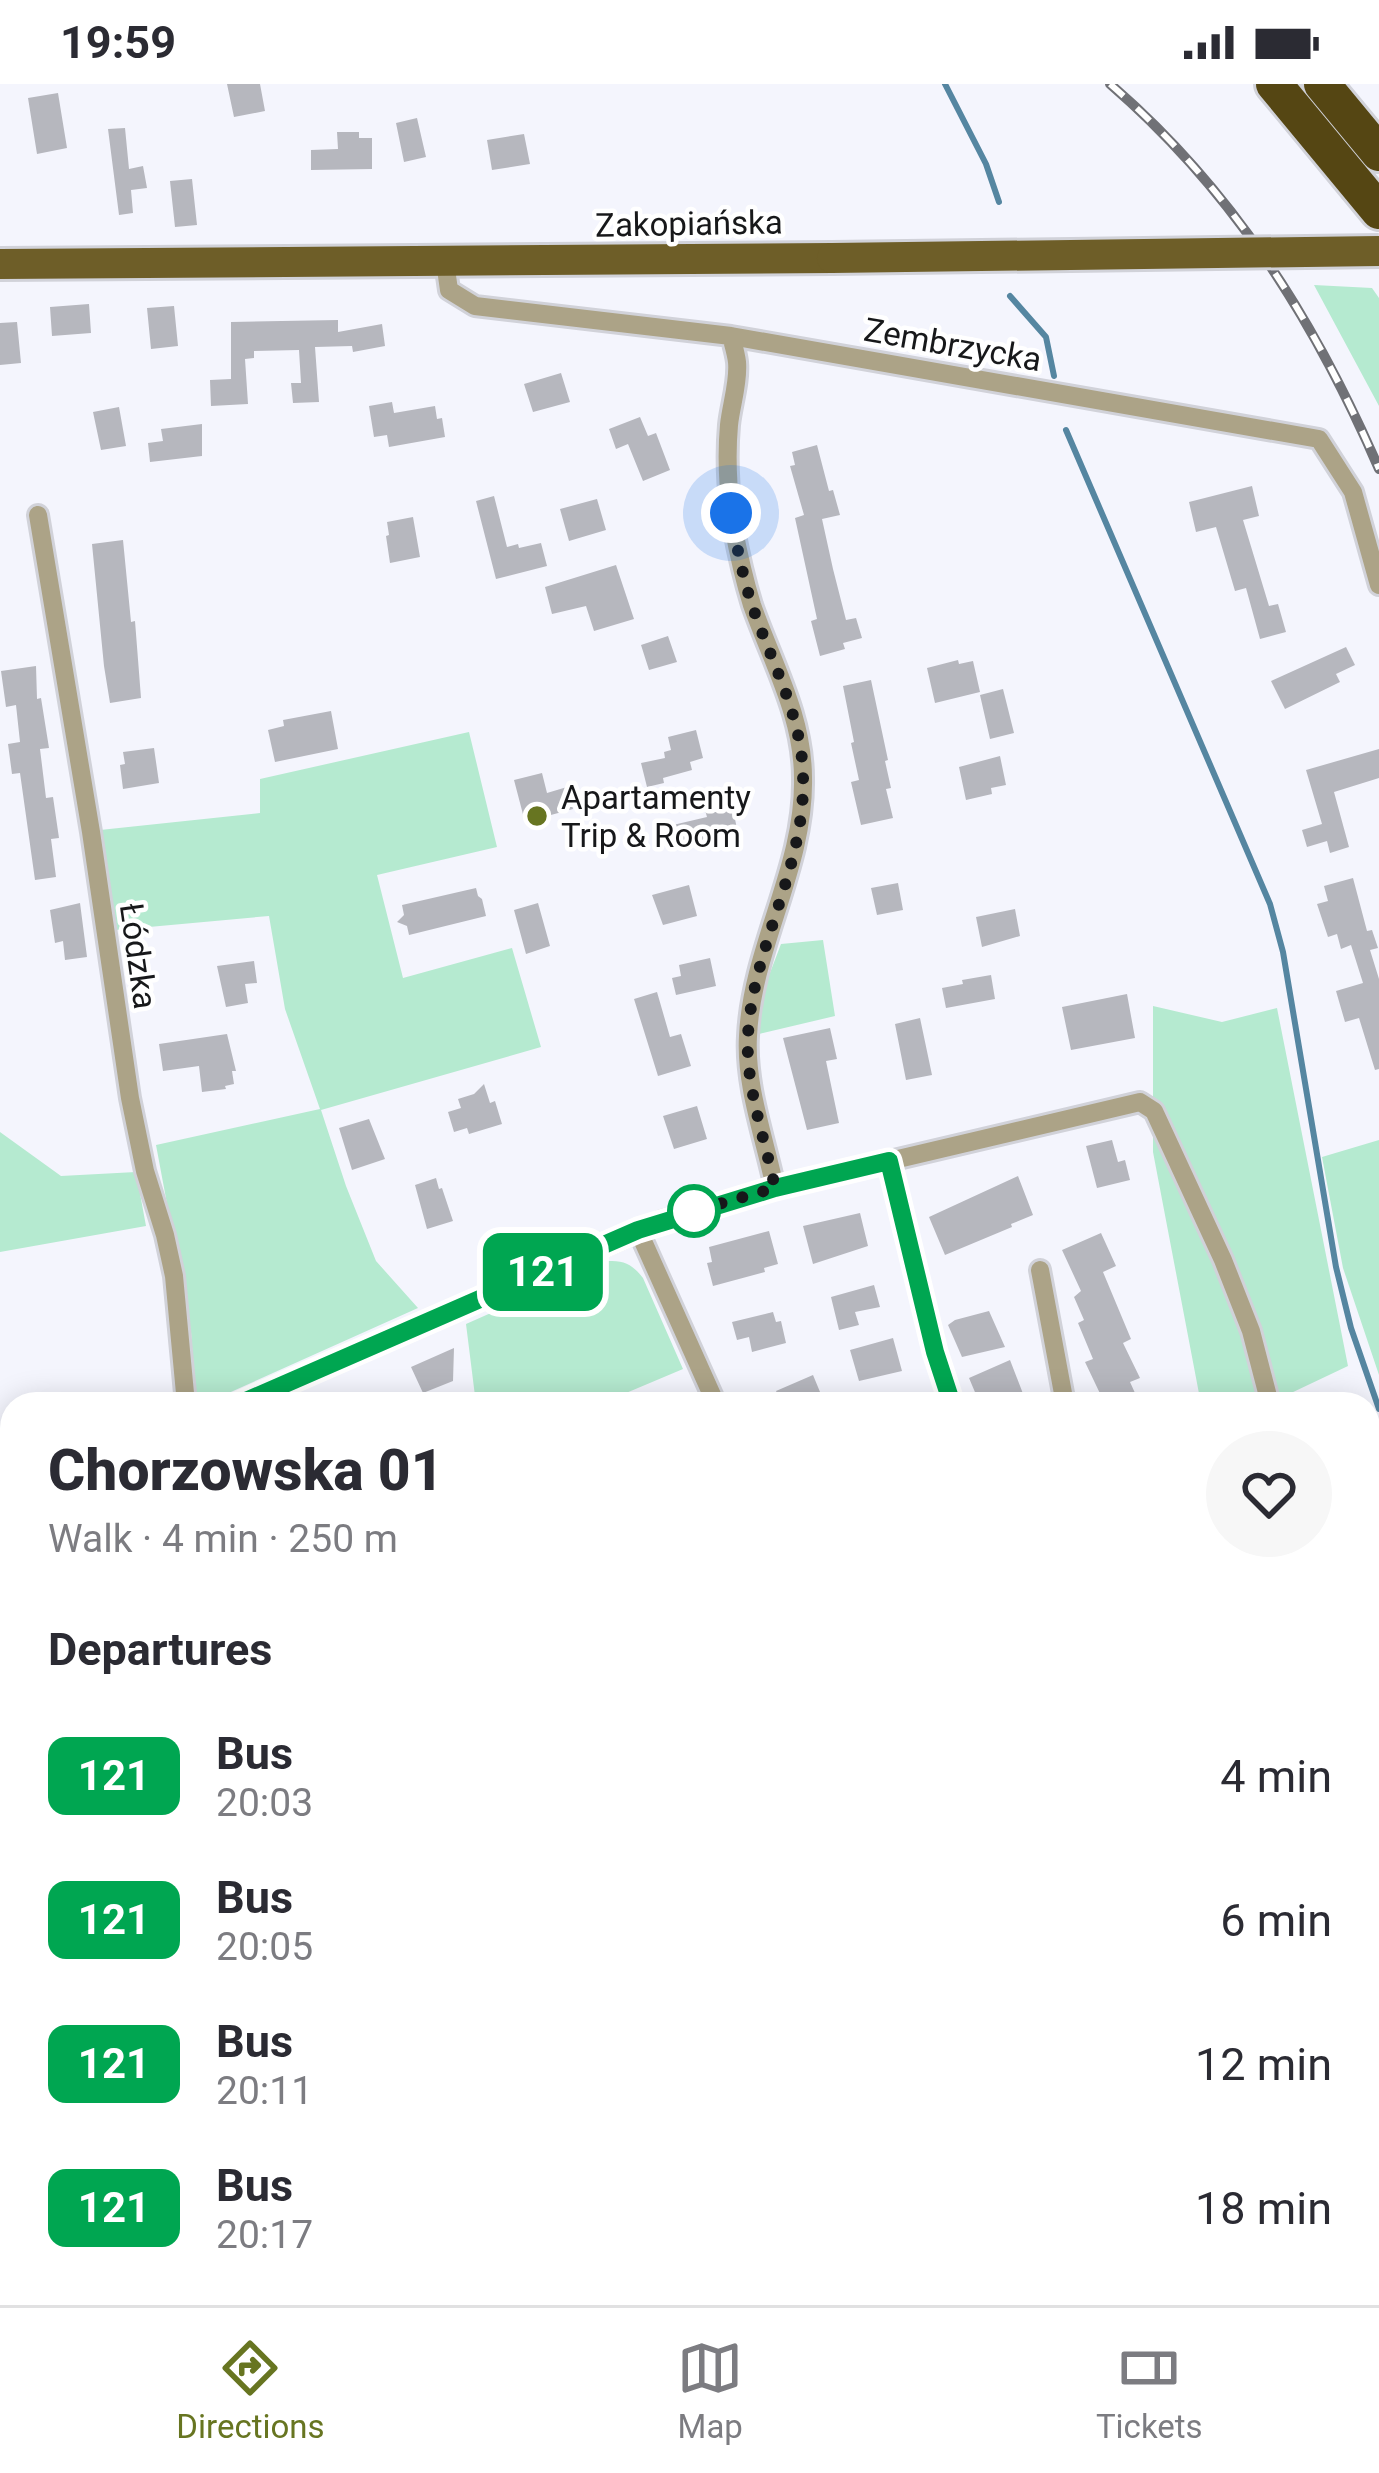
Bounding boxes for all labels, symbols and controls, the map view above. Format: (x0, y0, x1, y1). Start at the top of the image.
text: 19:59 (60, 16, 176, 69)
street label: Zakopiańska (595, 202, 783, 245)
street label: Zembrzycka (861, 310, 1045, 379)
your location (701, 483, 761, 543)
place label: Apartamenty Trip & Room (561, 778, 751, 855)
marker: Apartamenty Trip & Room (524, 803, 550, 829)
street label: Łódzka (112, 901, 165, 1011)
unlabelled marker (669, 1186, 719, 1236)
line badge: 121 (474, 1233, 612, 1311)
text: 121 (507, 1247, 579, 1296)
button: heart (1206, 1431, 1332, 1557)
text: Chorzowska 01 (48, 1437, 444, 1504)
text: Walk · 4 min · 250 m (48, 1516, 398, 1562)
text: Departures (48, 1623, 272, 1676)
text: Bus (216, 1727, 293, 1780)
text: 4 min (1220, 1750, 1332, 1803)
text: 121 (78, 1751, 150, 1800)
text: 20:03 (216, 1780, 313, 1826)
text: Bus (216, 1871, 293, 1924)
text: 6 min (1220, 1894, 1332, 1947)
text: 121 (78, 1895, 150, 1944)
text: 20:05 (216, 1924, 313, 1970)
text: Bus (216, 2015, 293, 2068)
text: 12 min (1195, 2038, 1332, 2091)
text: 121 (78, 2039, 150, 2088)
text: 20:11 (216, 2068, 313, 2114)
text: Bus (216, 2159, 293, 2212)
text: 18 min (1195, 2182, 1332, 2235)
text: 121 (78, 2183, 150, 2232)
text: 20:17 (216, 2212, 313, 2258)
tab: Directions (176, 2335, 325, 2446)
tab: Map (677, 2335, 743, 2446)
tab: Tickets (1096, 2335, 1203, 2446)

